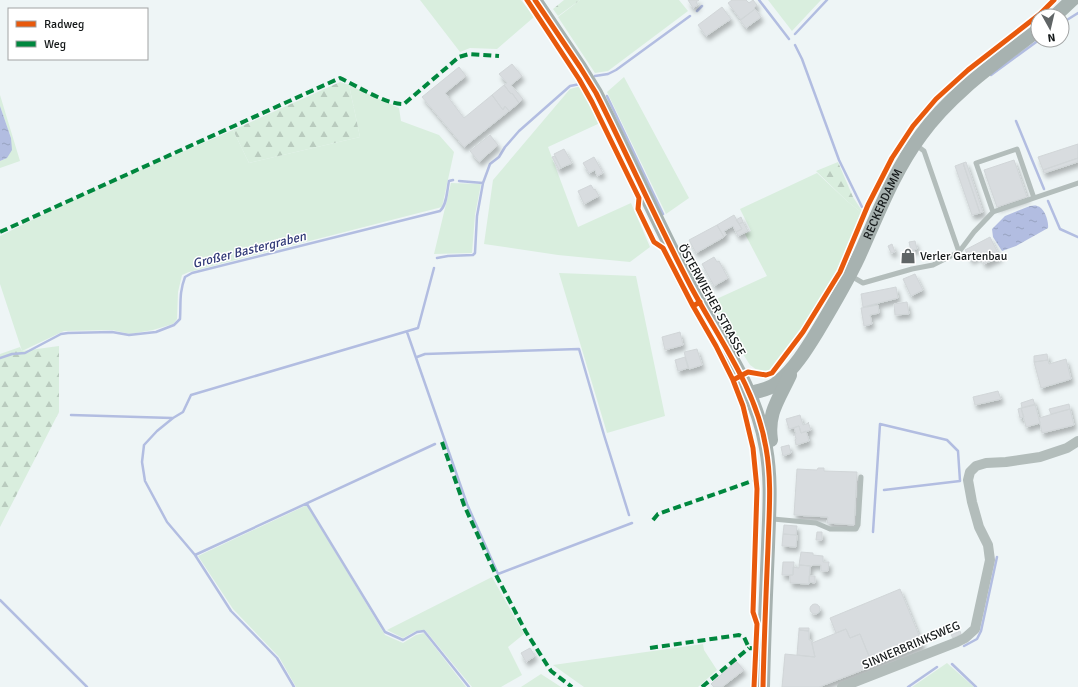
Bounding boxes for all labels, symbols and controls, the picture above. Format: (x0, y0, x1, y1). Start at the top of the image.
legend (8, 8, 148, 60)
north arrow (1030, 8, 1070, 48)
text: Radweg (44, 17, 84, 32)
text: N (1047, 30, 1056, 44)
text: Weg (44, 37, 66, 52)
street label: RECKERDAMM (860, 166, 906, 242)
water label: Großer Bastergraben (191, 228, 308, 272)
street label: ÖSTERWIEHER STRASSE (674, 241, 749, 359)
shop icon: Verler Gartenbau (899, 247, 917, 265)
place label: Verler Gartenbau (920, 249, 1007, 264)
street label: SINNERBRINKSWEG (860, 618, 962, 673)

